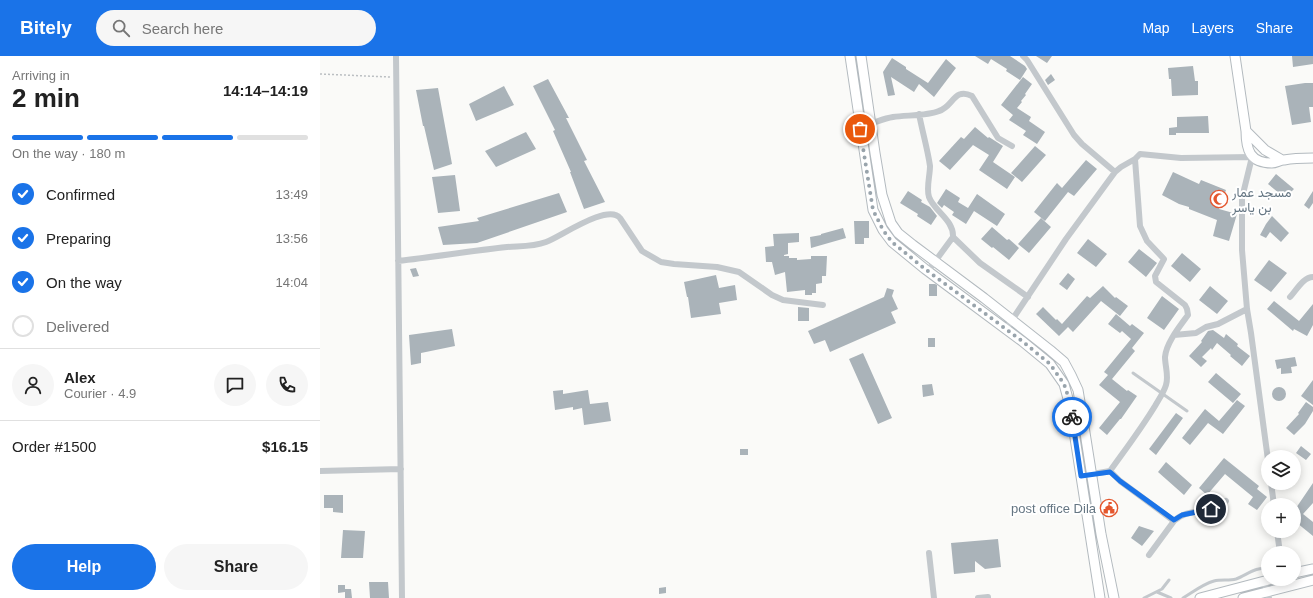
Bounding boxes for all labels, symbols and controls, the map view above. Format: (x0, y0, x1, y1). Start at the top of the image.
search box (96, 10, 376, 46)
text: Bitely (20, 17, 72, 38)
icon: search (110, 17, 132, 39)
text: Search here (142, 20, 223, 37)
text: Map (1142, 20, 1170, 36)
text: Layers (1192, 20, 1234, 36)
text: Share (1256, 20, 1293, 36)
text: Arriving in (12, 68, 70, 83)
text: 14:14–14:19 (223, 82, 308, 99)
text: 2 min (12, 83, 80, 113)
pin (843, 112, 877, 146)
icon: bag (849, 118, 871, 140)
text: On the way · 180 m (12, 146, 125, 161)
icon: check (12, 183, 34, 205)
place label: مسجد عمار بن ياسر (1231, 185, 1291, 216)
text: Confirmed (46, 186, 115, 203)
text: 13:49 (275, 187, 308, 202)
mosque icon: مسجد عمار بن ياسر (1209, 189, 1229, 209)
icon: check (12, 227, 34, 249)
text: Preparing (46, 230, 111, 247)
text: 13:56 (275, 231, 308, 246)
icon: check (12, 271, 34, 293)
text: On the way (46, 274, 122, 291)
text: 14:04 (275, 275, 308, 290)
text: Delivered (46, 318, 109, 335)
button: person (12, 364, 54, 406)
button: chat (214, 364, 256, 406)
button: phone (266, 364, 308, 406)
text: Alex (64, 369, 96, 386)
text: Courier · 4.9 (64, 386, 136, 401)
courier (1052, 397, 1092, 437)
icon: bike (1061, 406, 1083, 428)
text: Order #1500 (12, 438, 96, 455)
text: $16.15 (262, 438, 308, 455)
map controls (1261, 450, 1301, 586)
button: layers (1261, 450, 1301, 490)
pin (1194, 492, 1228, 526)
public building icon: post office Dila (1099, 498, 1119, 518)
icon: home (1200, 498, 1222, 520)
button: + (1261, 498, 1301, 538)
place label: post office Dila (1011, 501, 1097, 516)
button: Help (12, 544, 156, 590)
button: Share (164, 544, 308, 590)
button: − (1261, 546, 1301, 586)

